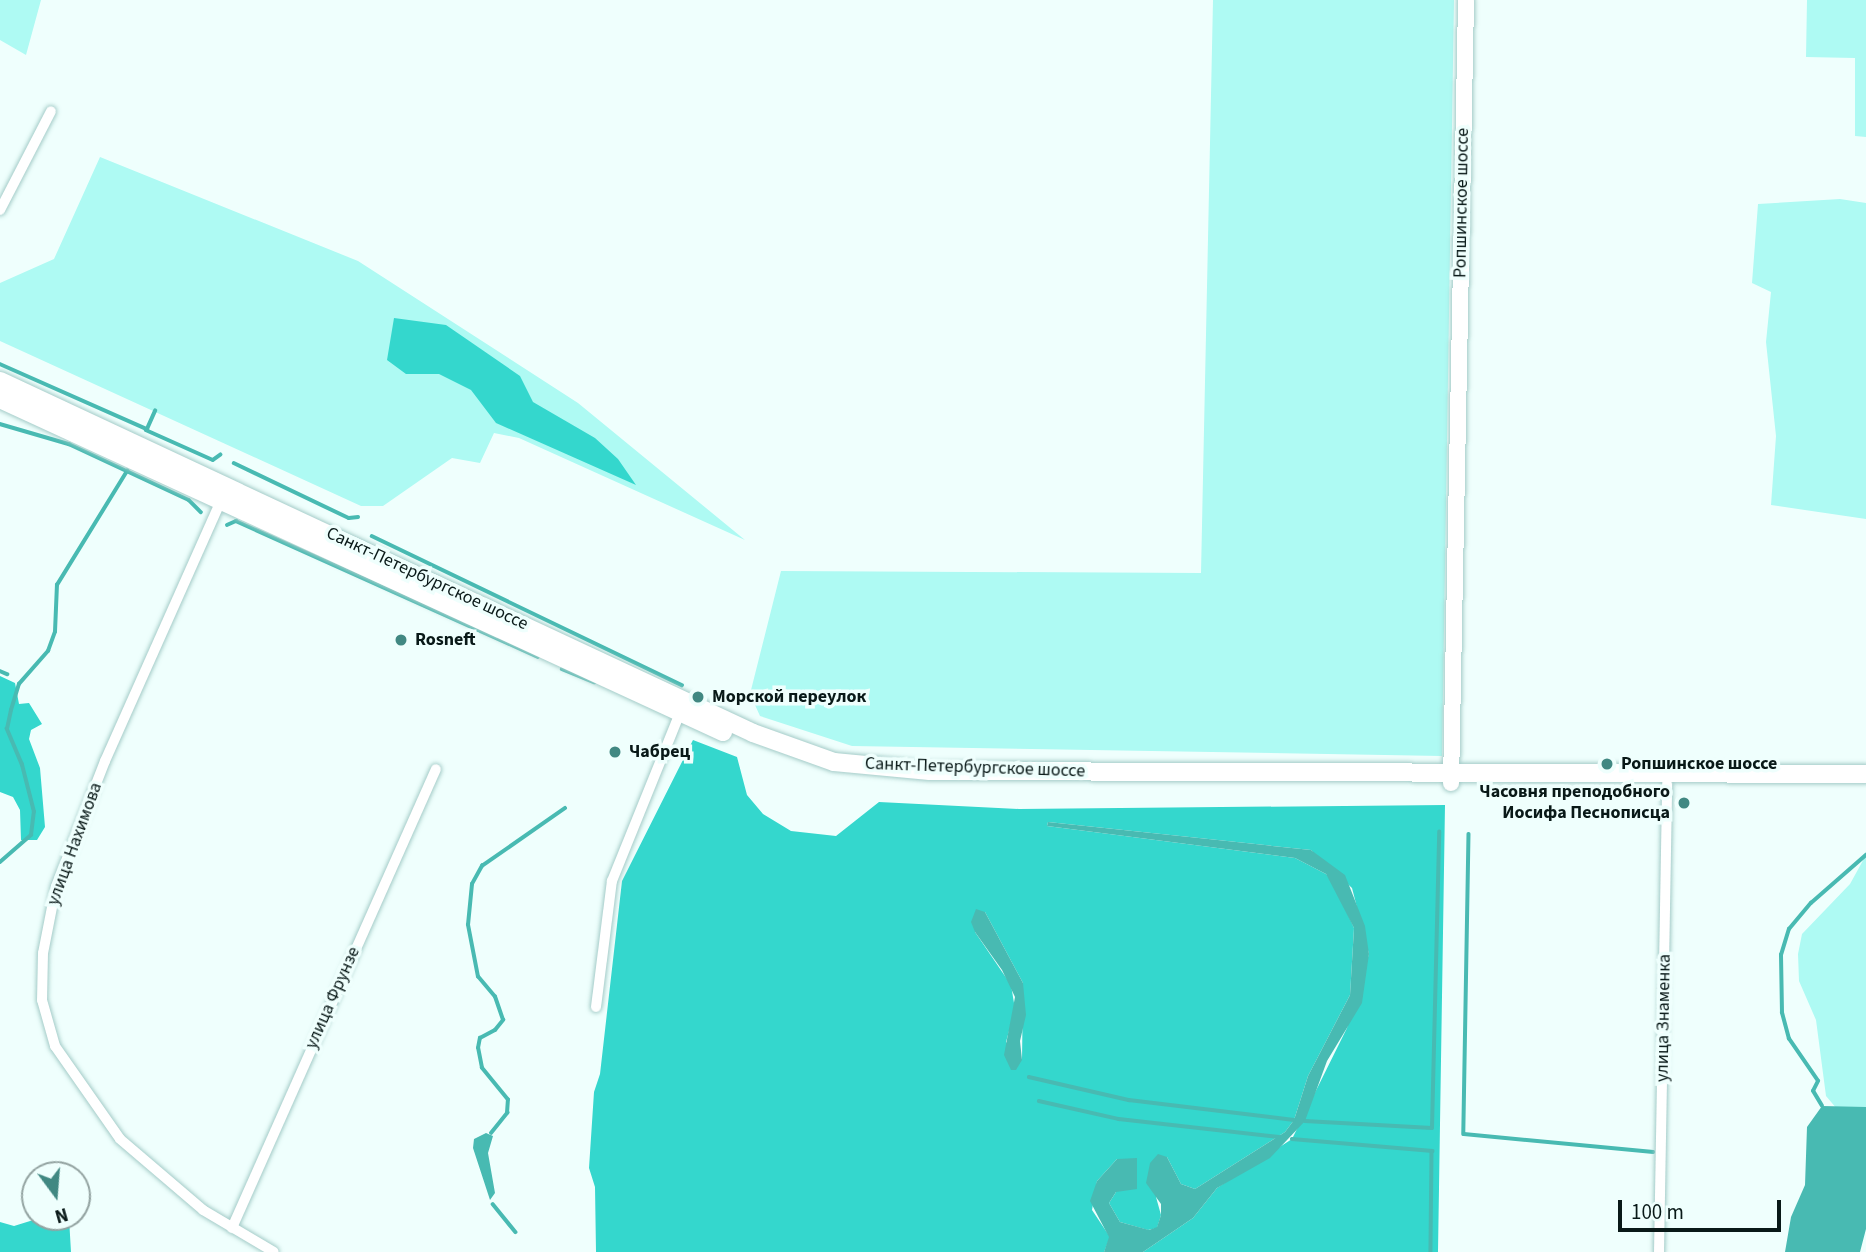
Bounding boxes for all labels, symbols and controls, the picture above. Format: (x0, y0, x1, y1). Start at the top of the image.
street label: Ропшинское шоссе (1450, 128, 1474, 278)
street label: Санкт-Петербургское шоссе (323, 523, 531, 635)
place label: Rosneft (415, 629, 476, 651)
marker: Rosneft (393, 632, 409, 648)
place label: Морской переулок (712, 686, 866, 708)
marker: Морской переулок (690, 689, 706, 705)
place label: Чабрец (629, 741, 690, 763)
marker: Чабрец (607, 744, 623, 760)
street label: Санкт-Петербургское шоссе (865, 753, 1085, 783)
place label: Ропшинское шоссе (1621, 753, 1777, 775)
marker: Ропшинское шоссе (1599, 756, 1615, 772)
street label: улица Нахимова (43, 780, 107, 908)
place label: Часовня преподобного Иосифа Песнописца (1479, 782, 1670, 824)
marker: Часовня преподобного Иосифа Песнописца (1676, 795, 1692, 811)
street label: улица Фрунзе (301, 944, 365, 1052)
street label: улица Знаменка (1652, 954, 1676, 1082)
north arrow (21, 1161, 91, 1231)
scale bar (1621, 1186, 1784, 1230)
text: 100 m (1631, 1197, 1684, 1227)
text: N (52, 1200, 71, 1229)

